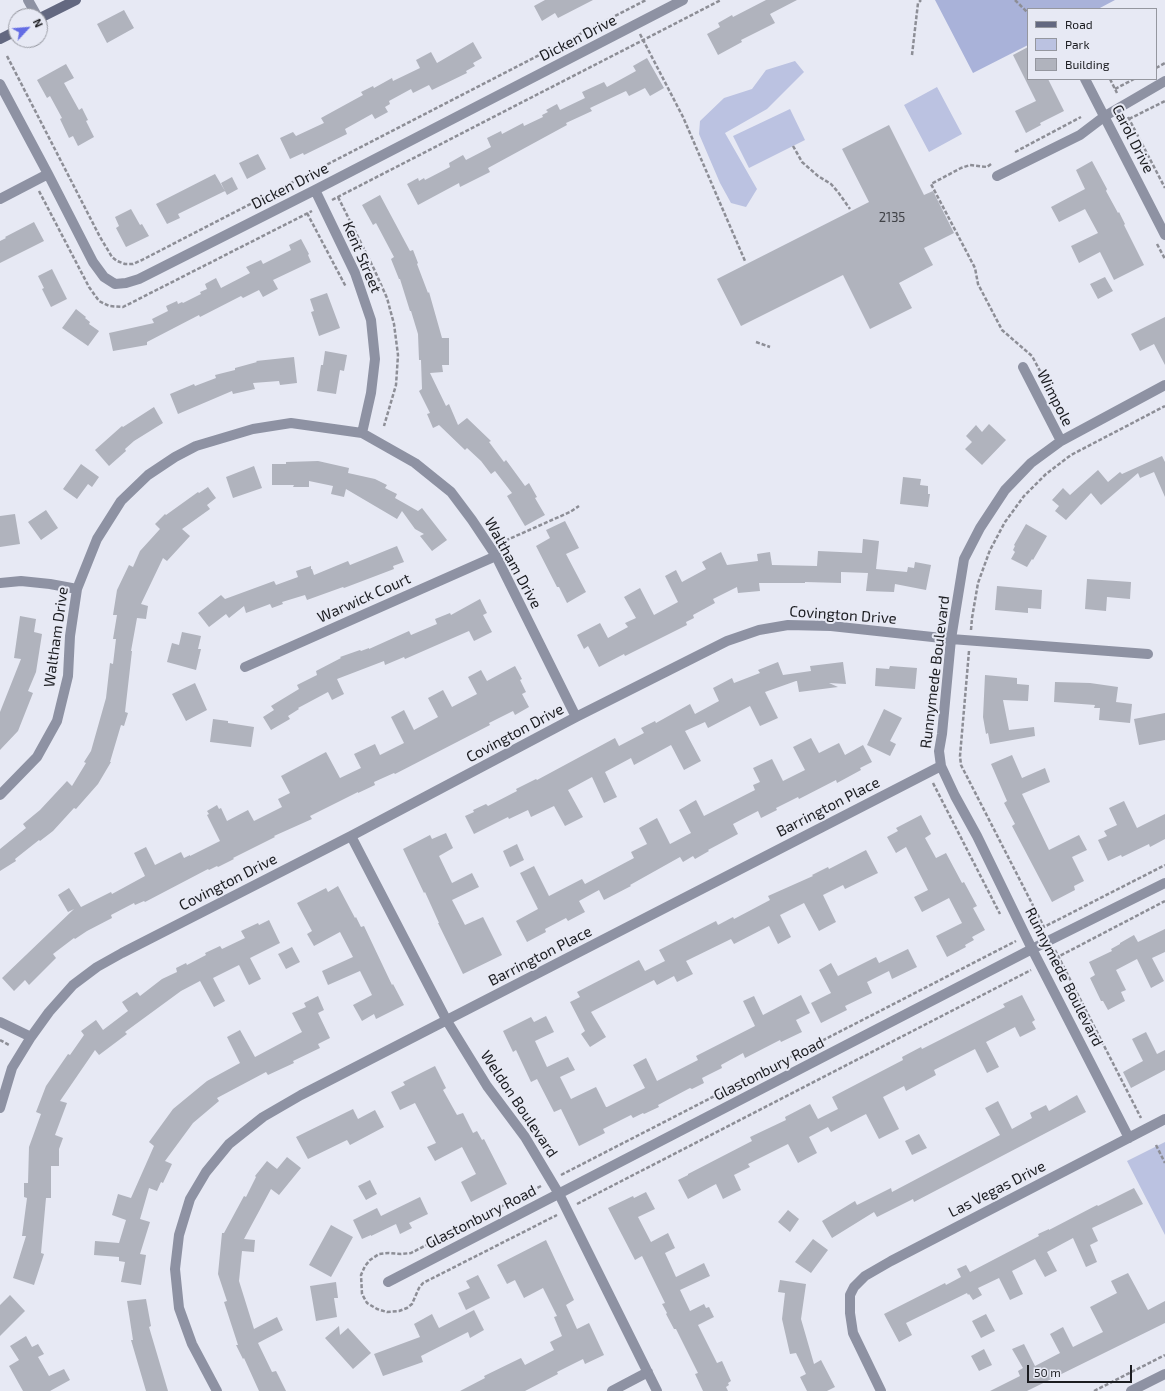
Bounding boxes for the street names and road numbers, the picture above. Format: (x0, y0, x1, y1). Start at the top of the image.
street label: Dicken Drive (536, 11, 620, 65)
street label: Carol Drive (1108, 102, 1158, 176)
street label: Dicken Drive (248, 159, 332, 213)
street label: Kent Street (339, 218, 385, 296)
street label: Wimpole (1033, 367, 1077, 429)
street label: Waltham Drive (481, 514, 545, 612)
street label: Warwick Court (315, 569, 413, 627)
street label: Waltham Drive (40, 586, 72, 688)
street label: Runnymede Boulevard (917, 595, 953, 749)
street label: Covington Drive (789, 602, 897, 628)
street label: Covington Drive (463, 700, 567, 766)
street label: Barrington Place (773, 773, 883, 841)
street label: Covington Drive (176, 850, 280, 914)
street label: Runnymede Boulevard (1021, 904, 1107, 1050)
street label: Barrington Place (485, 922, 595, 990)
street label: Glastonbury Road (711, 1033, 827, 1105)
street label: Weldon Boulevard (477, 1047, 561, 1161)
street label: Las Vegas Drive (945, 1157, 1049, 1221)
street label: Glastonbury Road (423, 1181, 539, 1253)

